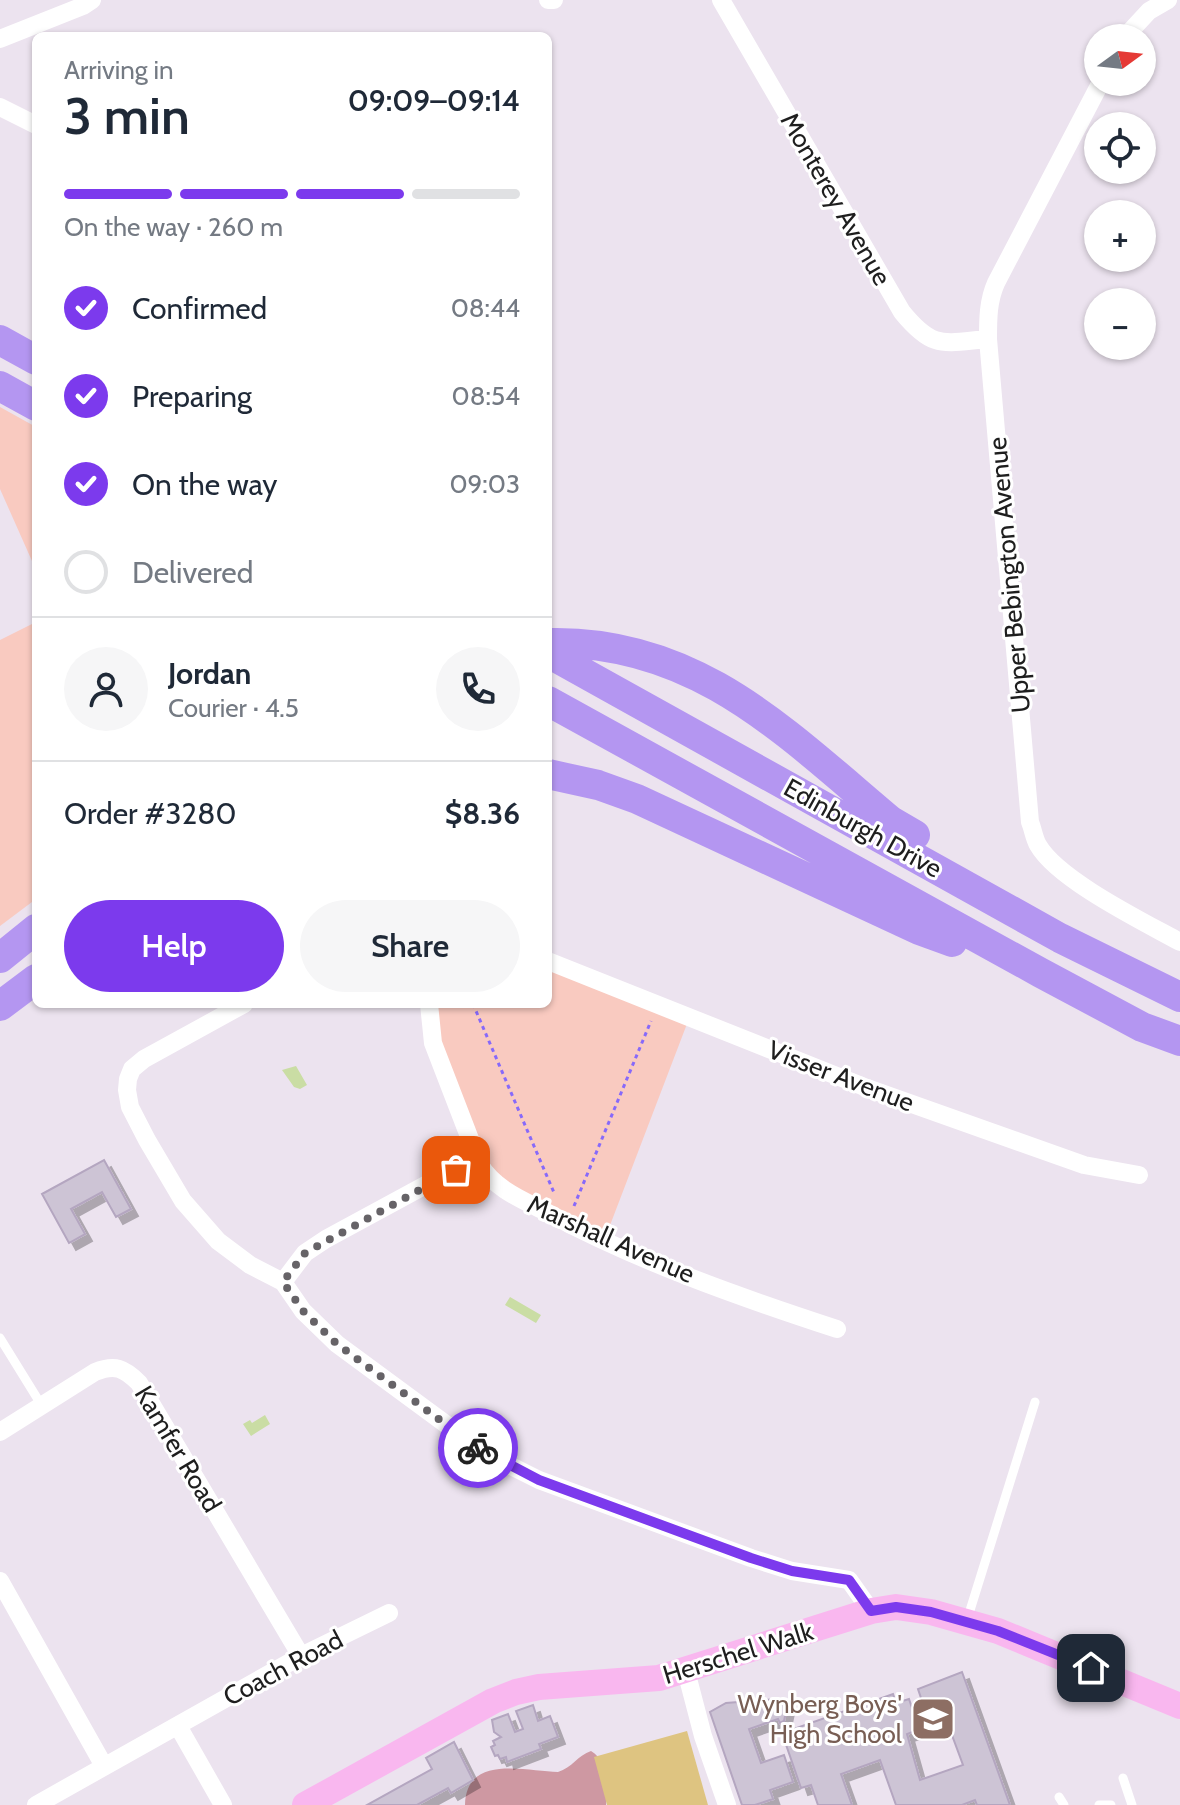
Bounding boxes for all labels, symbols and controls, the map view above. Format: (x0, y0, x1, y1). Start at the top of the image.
north arrow (1084, 24, 1156, 96)
map controls (1084, 24, 1156, 360)
text: Arriving in (64, 54, 174, 86)
text: 09:09–09:14 (348, 82, 520, 119)
text: 3 min (64, 84, 190, 147)
street label: Monterey Avenue (774, 107, 898, 291)
button: locate (1084, 112, 1156, 184)
button: + (1084, 200, 1156, 272)
text: On the way · 260 m (64, 211, 283, 243)
icon: check (64, 286, 108, 330)
button: − (1084, 288, 1156, 360)
text: Confirmed (132, 290, 267, 327)
text: 08:44 (451, 292, 520, 324)
icon: check (64, 374, 108, 418)
text: Preparing (132, 378, 252, 415)
text: 08:54 (452, 380, 520, 412)
street label: Upper Bebington Avenue (981, 436, 1037, 714)
icon: check (64, 462, 108, 506)
text: On the way (132, 466, 277, 503)
text: 09:03 (449, 468, 520, 500)
text: Delivered (132, 554, 253, 591)
button: person (64, 647, 148, 731)
button: phone (436, 647, 520, 731)
text: Jordan (168, 655, 251, 692)
text: Courier · 4.5 (168, 692, 299, 724)
street label: Edinburgh Drive (778, 771, 948, 885)
text: Order #3280 (64, 795, 236, 832)
text: $8.36 (445, 795, 520, 832)
button: Help (64, 900, 284, 992)
button: Share (300, 900, 520, 992)
street label: Visser Avenue (763, 1033, 919, 1119)
pin (422, 1136, 490, 1204)
icon: bag (434, 1148, 478, 1192)
street label: Marshall Avenue (522, 1188, 700, 1290)
street label: Kamfer Road (128, 1380, 228, 1518)
courier (438, 1408, 518, 1488)
icon: bike (456, 1426, 500, 1470)
street label: Herschel Walk (659, 1615, 817, 1691)
street label: Coach Road (218, 1623, 348, 1713)
pin (1057, 1634, 1125, 1702)
icon: home (1069, 1646, 1113, 1690)
place label: Wynberg Boys' High School (738, 1688, 902, 1750)
school or university icon: Wynberg Boys' High School (909, 1695, 957, 1743)

